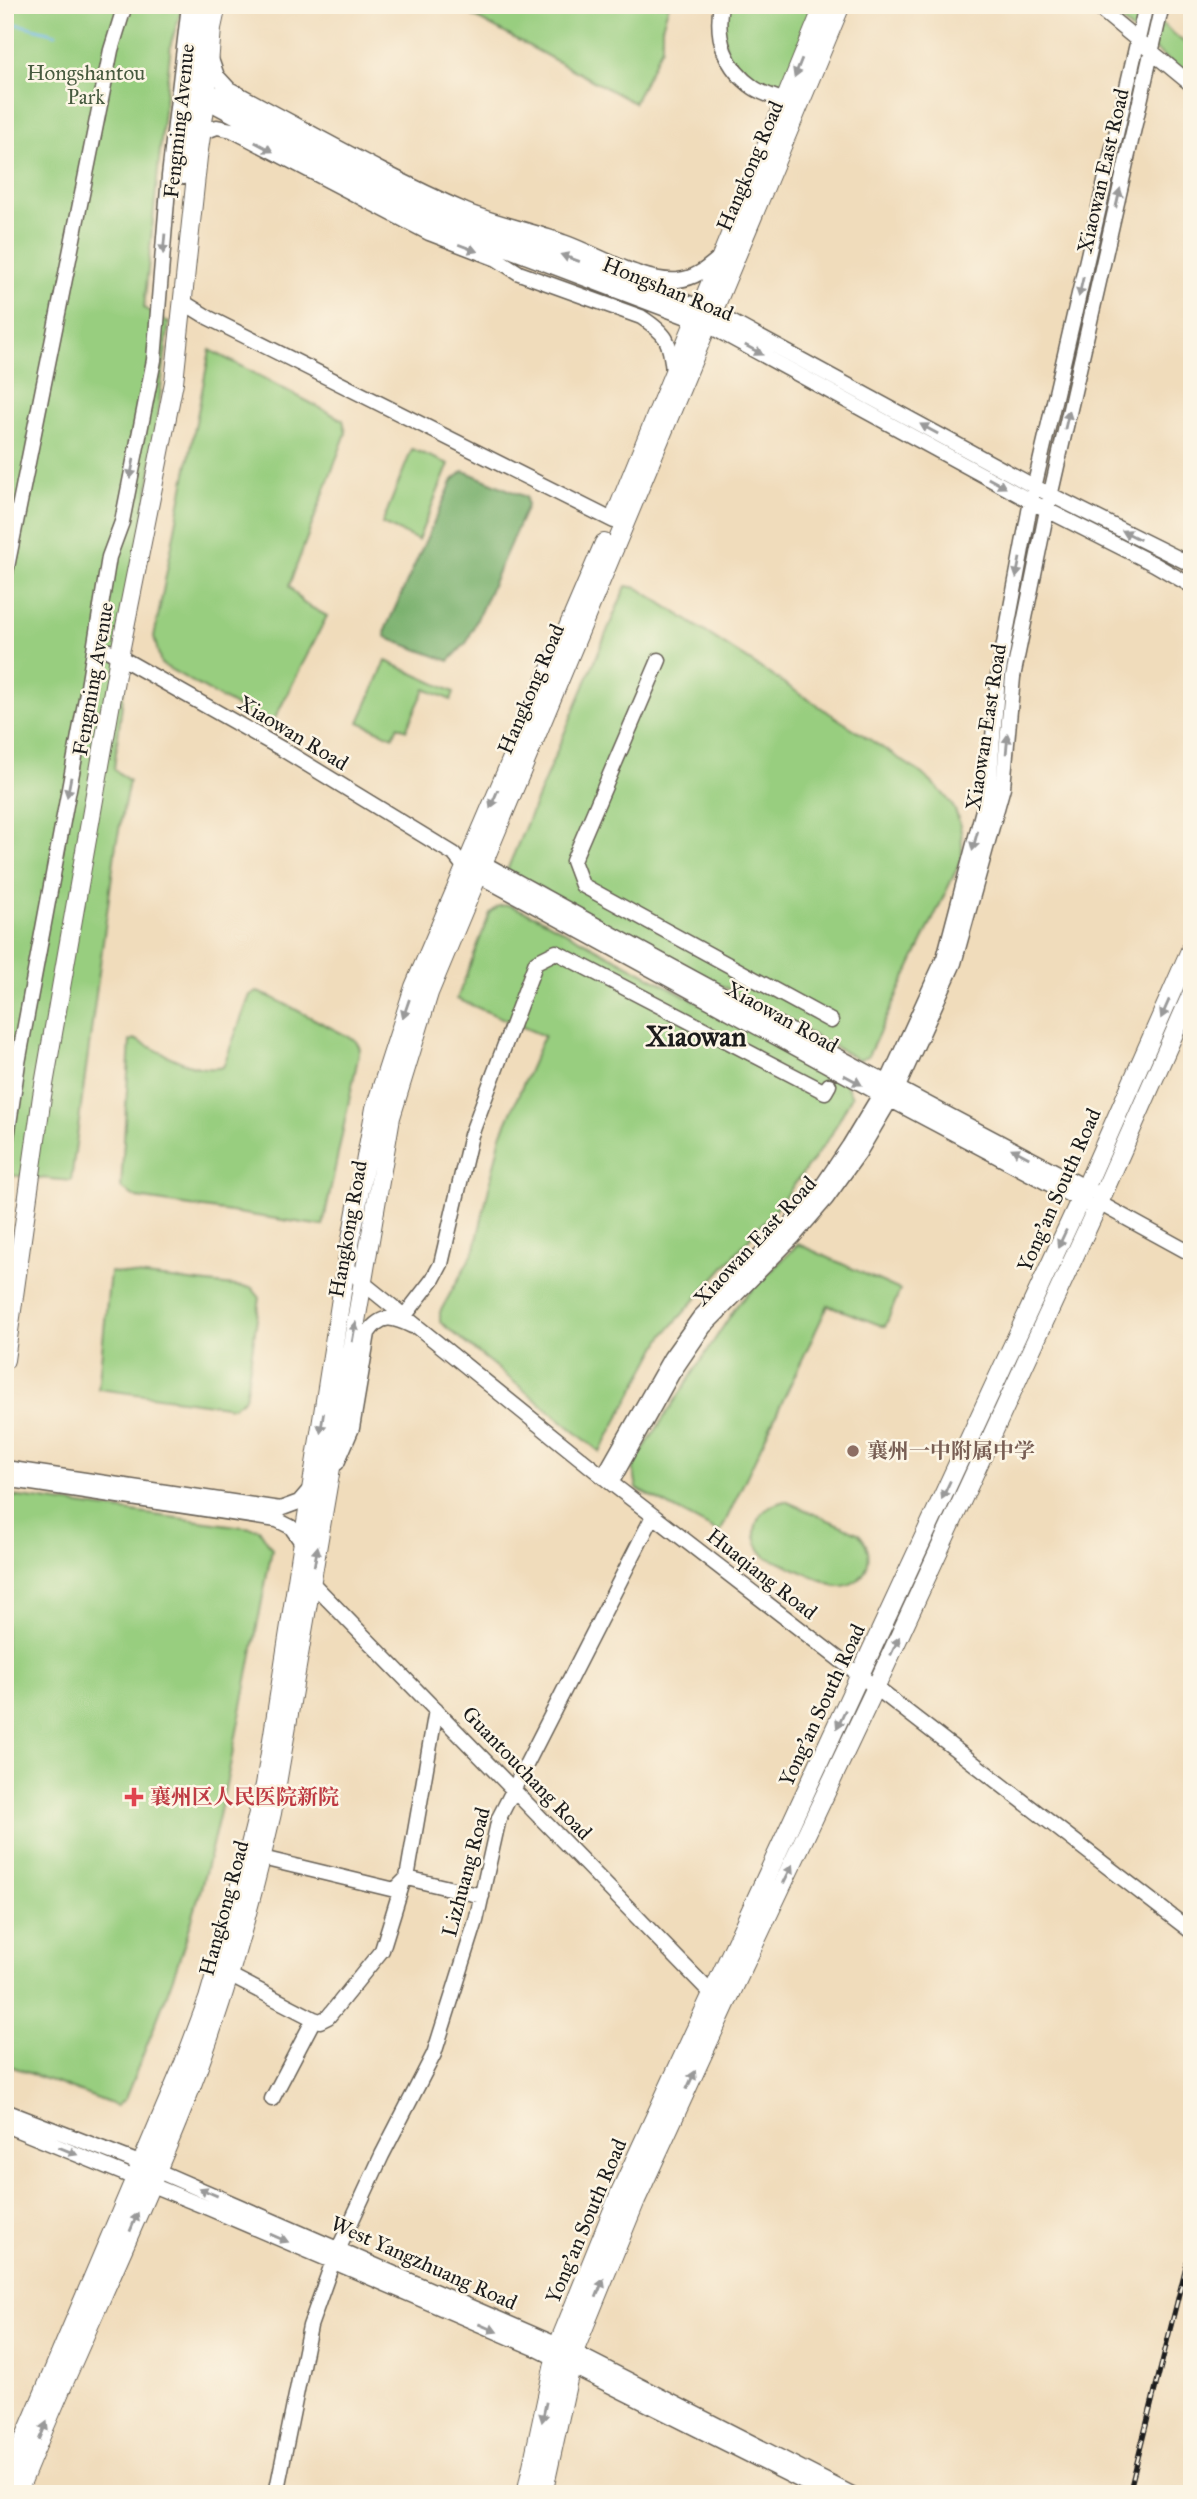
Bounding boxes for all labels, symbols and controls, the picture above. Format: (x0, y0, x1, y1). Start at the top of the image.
street label: Fengming Avenue (158, 42, 200, 200)
one-way arrow (792, 58, 803, 79)
park label: Hongshantou Park (27, 60, 145, 110)
street label: Xiaowan East Road (1071, 86, 1135, 256)
street label: Hangkong Road (711, 97, 789, 235)
one-way arrow (255, 141, 274, 153)
one-way arrow (1113, 187, 1124, 209)
one-way arrow (158, 233, 169, 255)
one-way arrow (457, 243, 478, 254)
street label: Hongshan Road (599, 251, 738, 327)
one-way arrow (559, 252, 580, 263)
one-way arrow (1075, 276, 1086, 298)
one-way arrow (745, 344, 764, 356)
one-way arrow (1062, 409, 1073, 431)
one-way arrow (919, 423, 939, 435)
one-way arrow (127, 458, 138, 480)
one-way arrow (987, 477, 1007, 488)
one-way arrow (1120, 529, 1140, 541)
one-way arrow (1013, 557, 1024, 579)
street label: Fengming Avenue (67, 600, 119, 758)
street label: Hangkong Road (492, 620, 570, 758)
street label: Xiaowan East Road (960, 641, 1012, 812)
street label: Xiaowan Road (233, 690, 354, 777)
one-way arrow (1002, 733, 1013, 755)
one-way arrow (63, 776, 74, 798)
one-way arrow (488, 789, 500, 809)
one-way arrow (969, 830, 980, 852)
street label: Xiaowan Road (721, 975, 843, 1059)
one-way arrow (400, 998, 411, 1019)
one-way arrow (1159, 999, 1171, 1019)
district label: Xiaowan (645, 1019, 746, 1054)
one-way arrow (844, 1074, 863, 1086)
street label: Yong'an South Road (1011, 1104, 1107, 1276)
one-way arrow (1010, 1147, 1030, 1158)
street label: Hangkong Road (323, 1158, 373, 1300)
street label: Xiaowan East Road (688, 1170, 822, 1311)
one-way arrow (1056, 1229, 1068, 1249)
one-way arrow (349, 1321, 360, 1343)
one-way arrow (316, 1412, 327, 1434)
place label: 襄州一中附属中学 (867, 1438, 1035, 1464)
marker: 襄州一中附属中学 (845, 1443, 861, 1459)
one-way arrow (940, 1480, 952, 1500)
street label: Huaqiang Road (702, 1523, 823, 1626)
one-way arrow (311, 1545, 322, 1567)
street label: Yong'an South Road (773, 1619, 871, 1790)
one-way arrow (889, 1636, 901, 1656)
street label: Guantouchang Road (457, 1701, 598, 1846)
one-way arrow (835, 1709, 846, 1729)
place label: 襄州区人民医院新院 (150, 1784, 339, 1810)
marker: 襄州区人民医院新院 (124, 1787, 144, 1807)
street label: Lizhuang Road (436, 1804, 496, 1940)
street label: Hangkong Road (193, 1837, 255, 1978)
one-way arrow (782, 1864, 793, 1884)
one-way arrow (685, 2070, 697, 2090)
street label: Yong'an South Road (540, 2134, 633, 2307)
one-way arrow (58, 2146, 79, 2157)
one-way arrow (198, 2186, 219, 2197)
street label: West Yangzhuang Road (327, 2210, 522, 2316)
one-way arrow (128, 2212, 140, 2232)
one-way arrow (268, 2233, 289, 2244)
one-way arrow (595, 2278, 606, 2299)
one-way arrow (477, 2323, 498, 2334)
one-way arrow (538, 2401, 549, 2423)
one-way arrow (38, 2420, 49, 2441)

